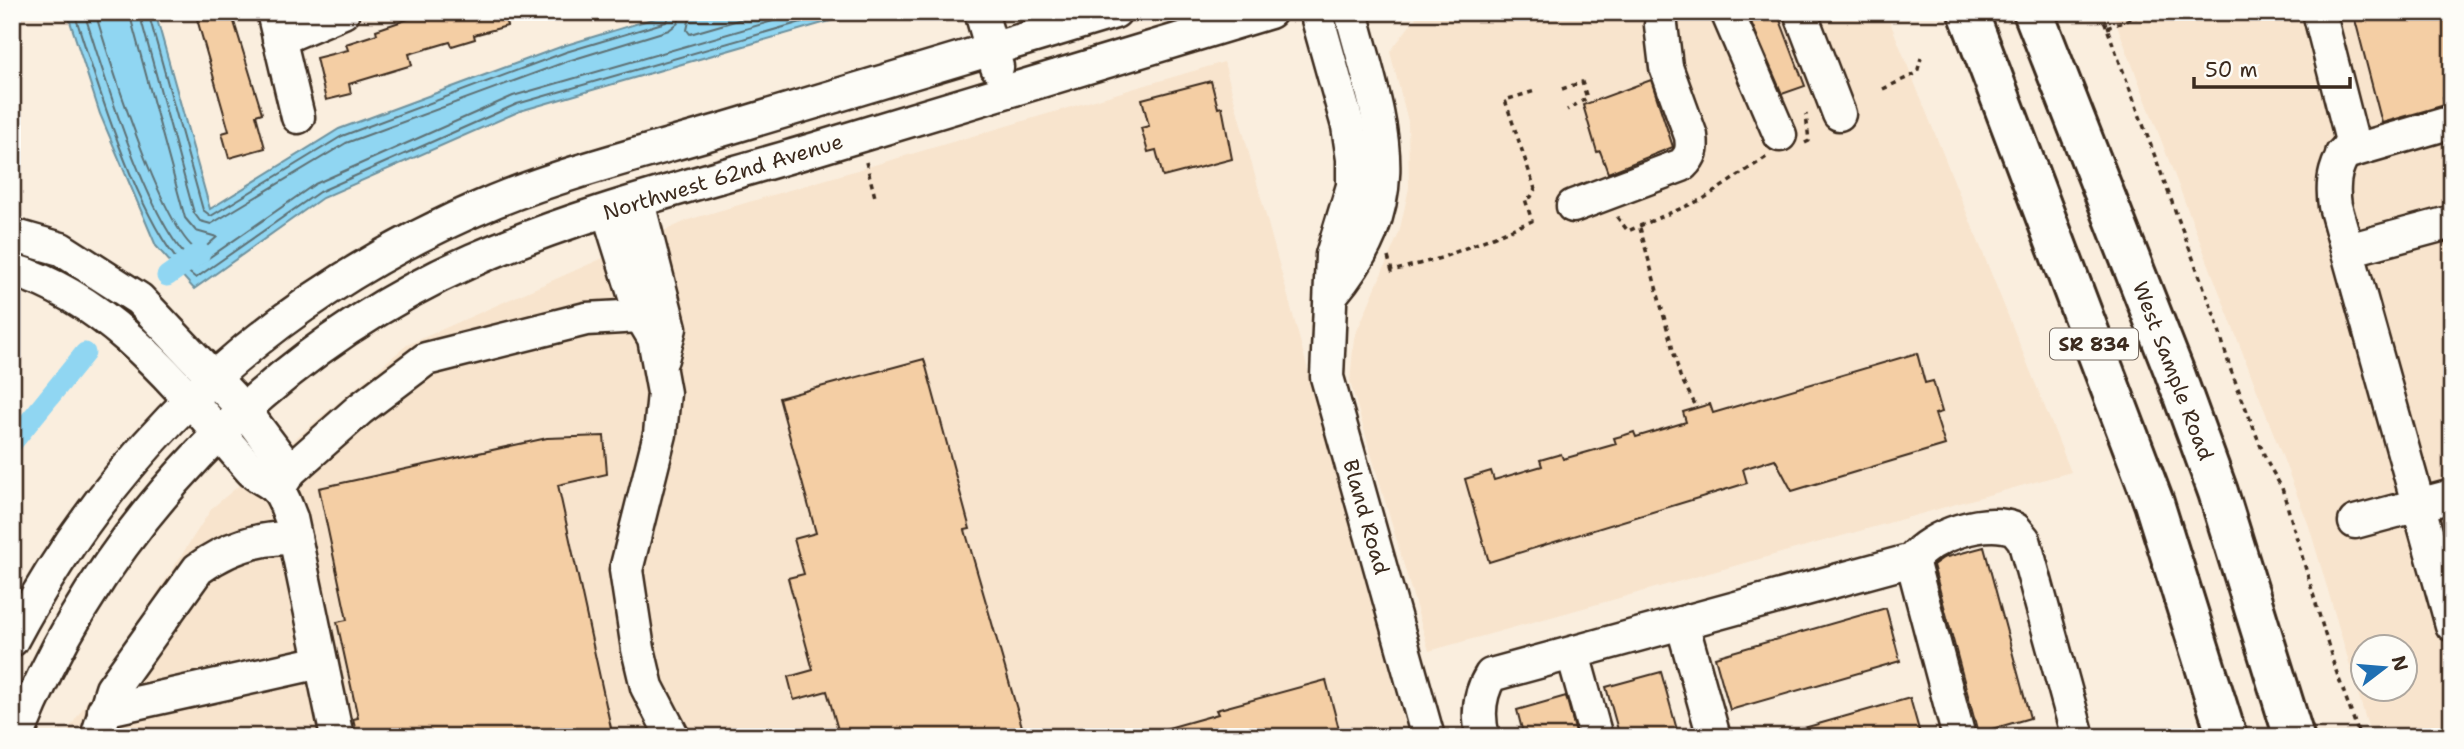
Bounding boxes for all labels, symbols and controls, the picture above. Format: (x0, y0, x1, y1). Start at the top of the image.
scale bar (2194, 46, 2350, 90)
text: 50 m (2205, 56, 2258, 84)
street label: Northwest 62nd Avenue (600, 127, 846, 227)
street label: West Sample Road (2126, 278, 2220, 464)
road number: SR 834 (2050, 328, 2138, 360)
street label: Bland Road (1336, 456, 1396, 578)
north arrow (2348, 634, 2418, 704)
text: N (2386, 653, 2414, 674)

